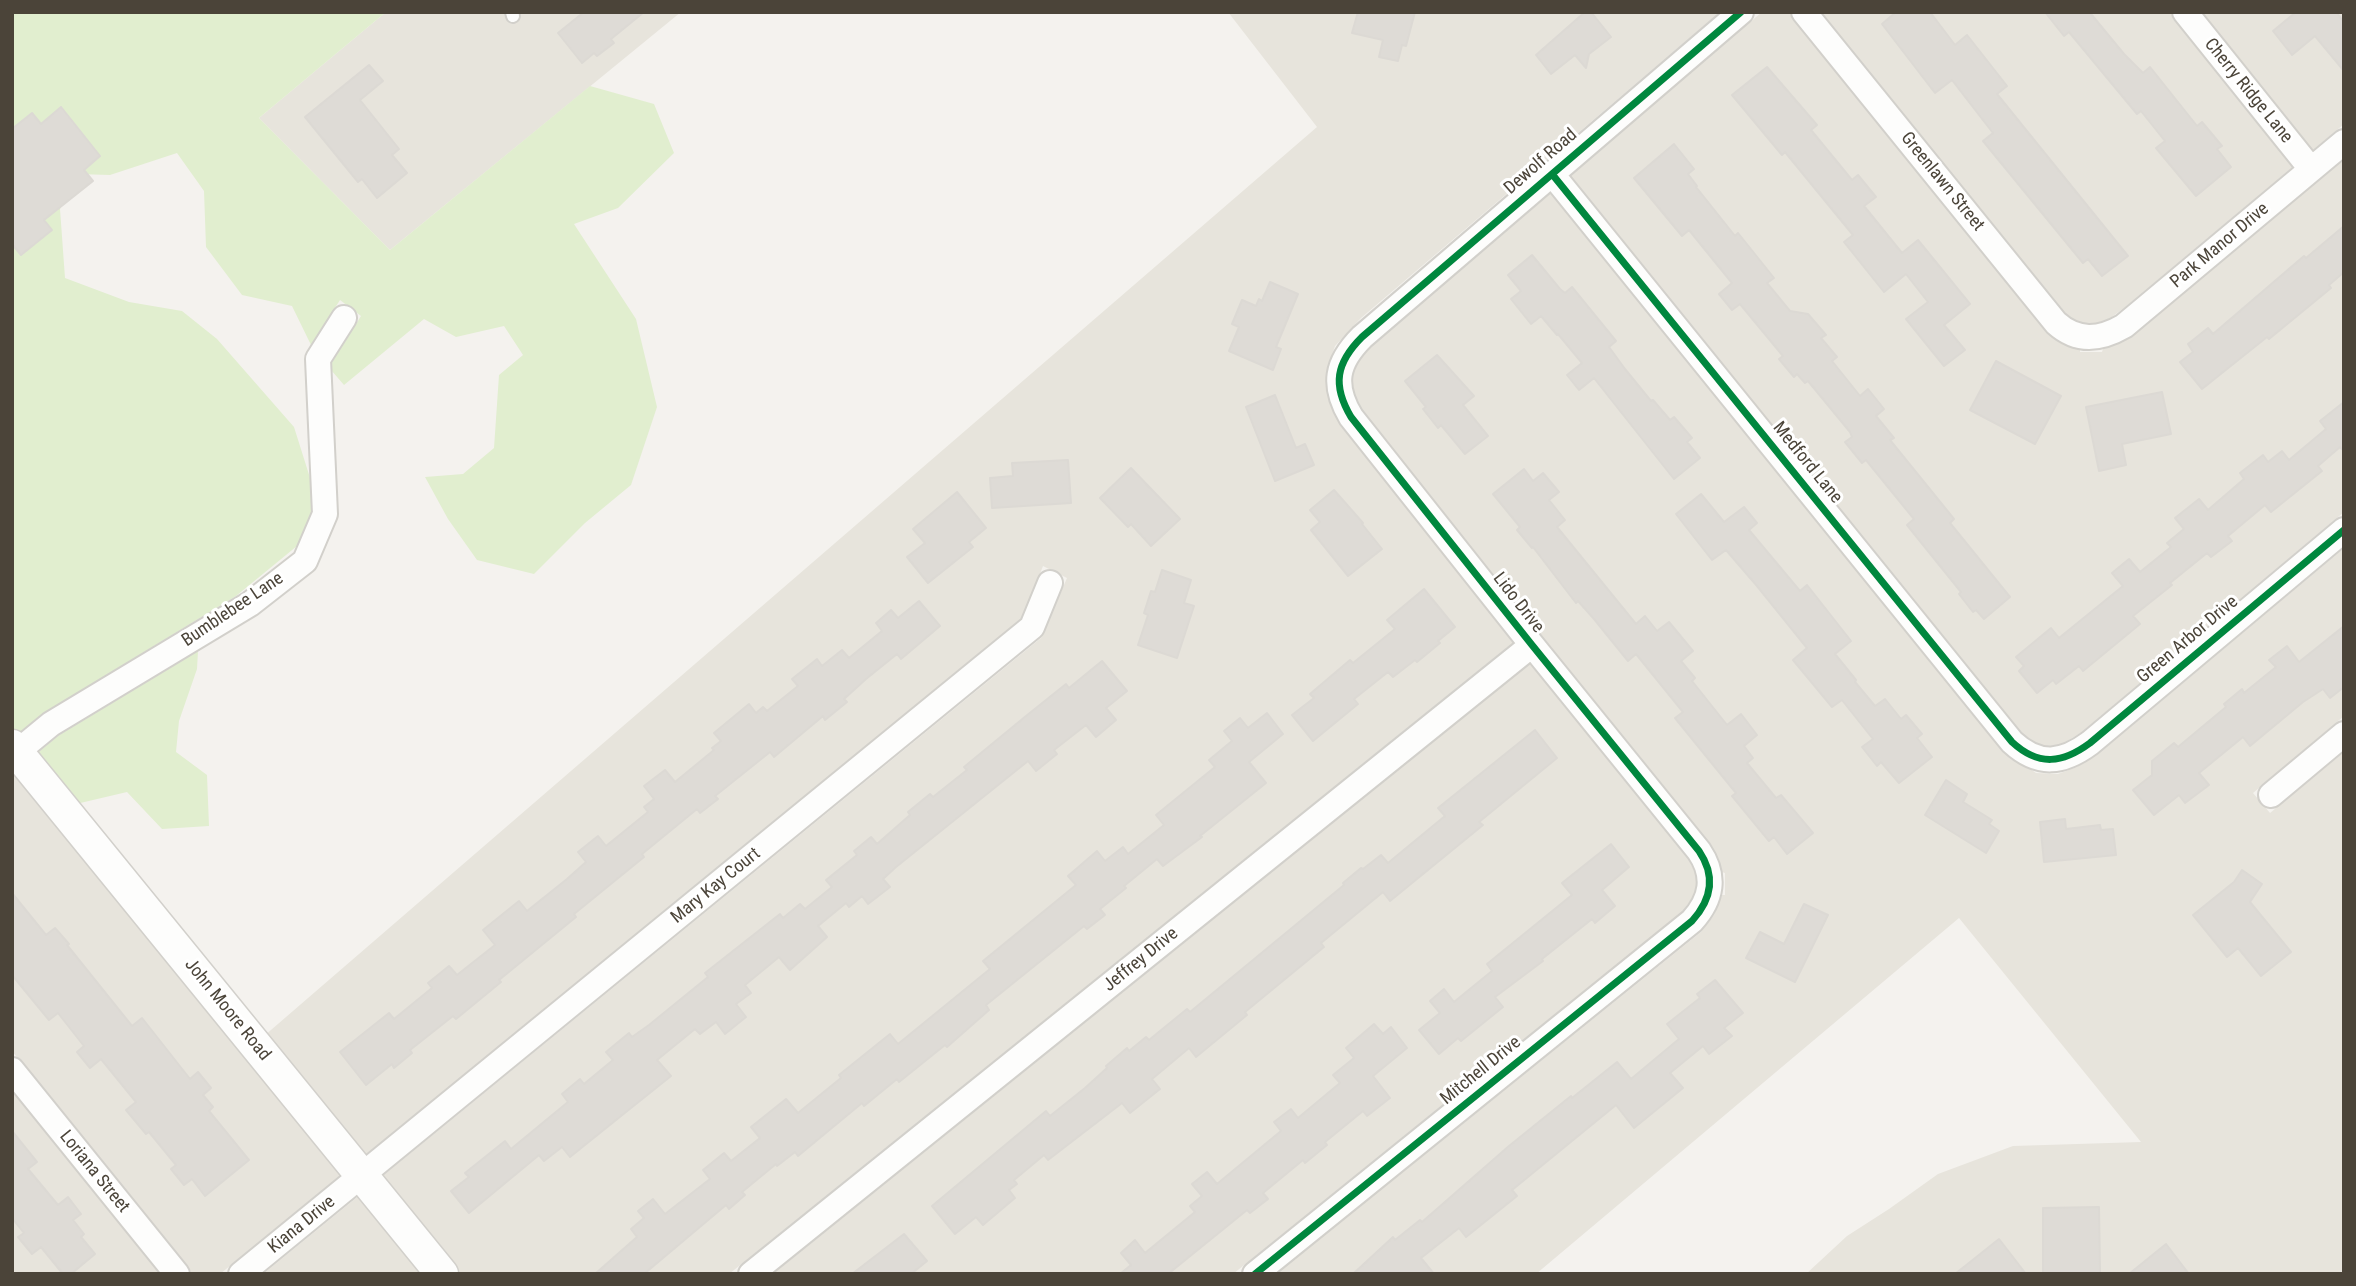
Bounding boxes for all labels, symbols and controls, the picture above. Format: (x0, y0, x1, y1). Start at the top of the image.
street label: Cherry Ridge Lane (2199, 34, 2297, 148)
street label: Dewolf Road (1500, 124, 1582, 200)
street label: Greenlawn Street (1896, 128, 1988, 236)
street label: Park Manor Drive (2166, 199, 2274, 293)
street label: Medford Lane (1768, 418, 1846, 508)
street label: Bumblebee Lane (178, 568, 288, 652)
street label: Lido Drive (1488, 568, 1548, 638)
street label: Green Arbor Drive (2133, 592, 2243, 688)
street label: Mary Kay Court (667, 843, 765, 929)
street label: Jeffrey Drive (1099, 923, 1183, 997)
street label: John Moore Road (179, 955, 275, 1065)
street label: Mitchell Drive (1437, 1032, 1525, 1110)
street label: Loriana Street (54, 1127, 134, 1217)
street label: Kiana Drive (264, 1191, 340, 1259)

